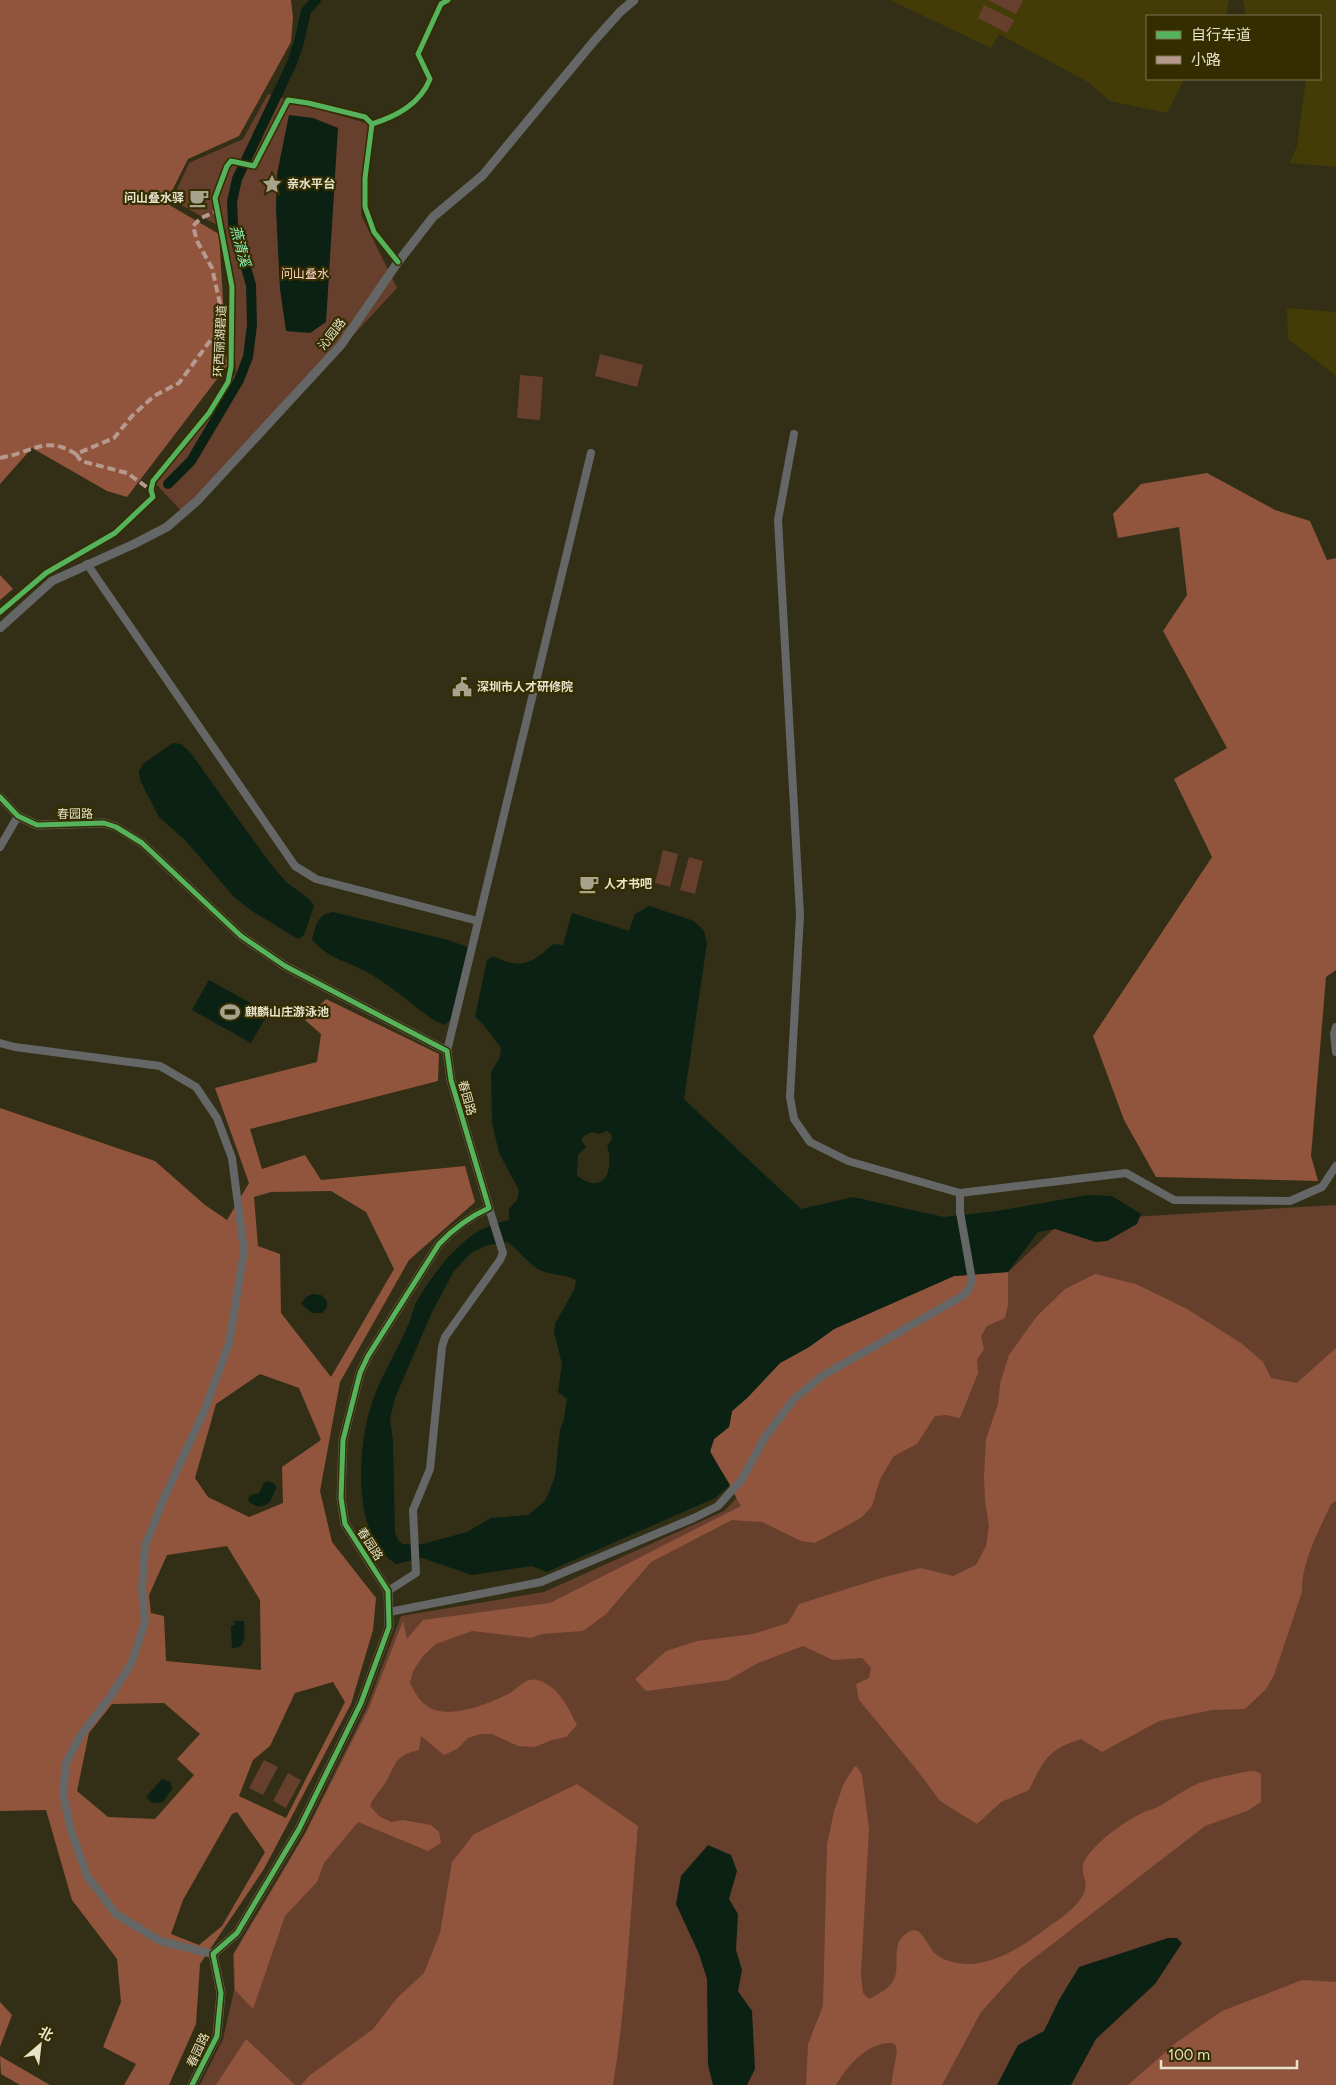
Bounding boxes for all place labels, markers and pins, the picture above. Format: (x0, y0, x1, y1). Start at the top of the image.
place icon: 亲水平台 (261, 173, 283, 195)
place label: 亲水平台 (287, 177, 335, 191)
cafe icon: 问山叠水驿 (188, 187, 210, 209)
place label: 问山叠水驿 (124, 191, 184, 205)
public building icon: 深圳市人才研修院 (451, 676, 473, 698)
place label: 深圳市人才研修院 (477, 680, 573, 694)
cafe icon: 人才书吧 (578, 873, 600, 895)
place label: 人才书吧 (604, 877, 652, 891)
sports icon: 麒麟山庄游泳池 (219, 1001, 241, 1023)
place label: 麒麟山庄游泳池 (245, 1005, 329, 1019)

